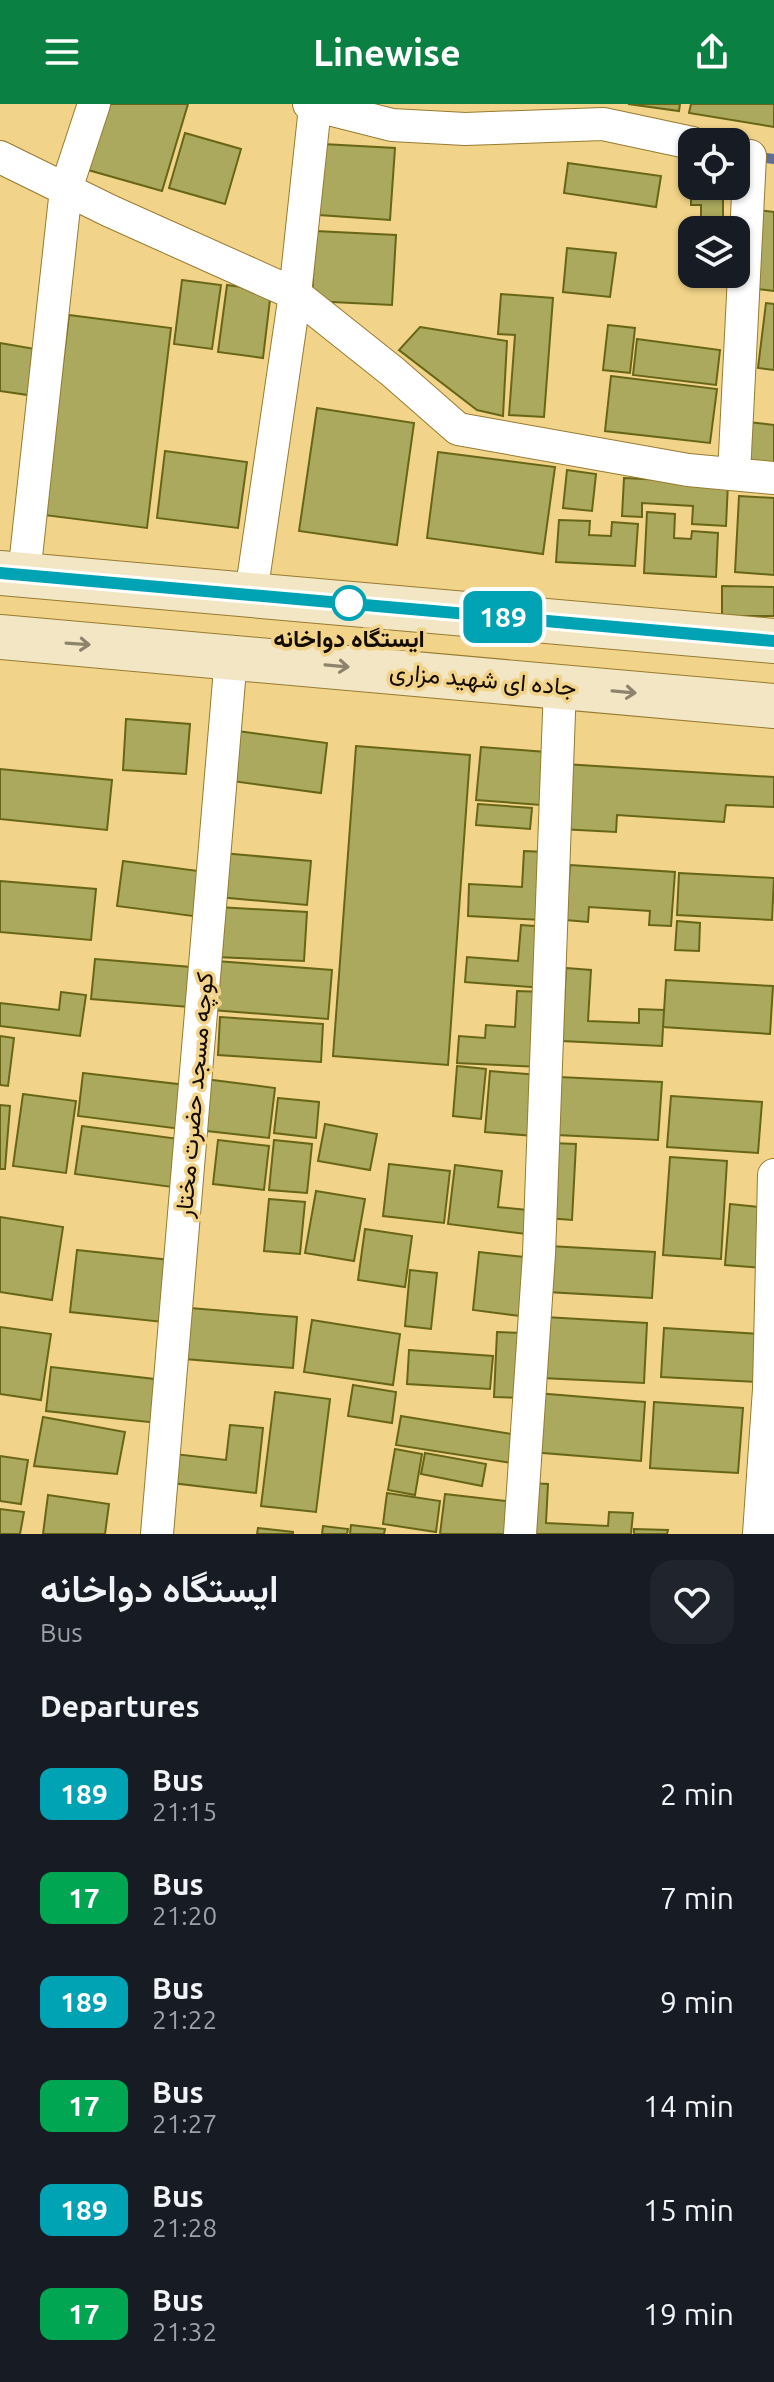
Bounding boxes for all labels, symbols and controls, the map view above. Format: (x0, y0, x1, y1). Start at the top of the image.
icon: menu (40, 30, 84, 74)
icon: share (690, 30, 734, 74)
text: Linewise (313, 32, 461, 73)
map controls (678, 128, 750, 288)
button: locate (678, 128, 750, 200)
button: layers (678, 216, 750, 288)
marker: ایستگاه دواخانه (332, 586, 366, 620)
line badge: 189 (457, 591, 549, 643)
text: 189 (479, 601, 527, 632)
place label: ایستگاه دواخانه (273, 625, 425, 654)
one-way arrow (64, 636, 91, 651)
street label: جاده ای شهید مزاری (388, 657, 578, 703)
one-way arrow (323, 659, 350, 674)
one-way arrow (610, 685, 637, 700)
street label: کوچه مسجد حضرت مختار (170, 971, 221, 1220)
button: heart (650, 1560, 734, 1644)
text: ایستگاه دواخانه (40, 1567, 279, 1609)
text: Bus (40, 1618, 83, 1647)
text: Departures (40, 1689, 200, 1723)
text: Bus (152, 1763, 204, 1797)
text: 2 min (660, 1777, 734, 1811)
text: 189 (60, 1778, 108, 1809)
text: 21:15 (152, 1797, 217, 1826)
text: Bus (152, 1867, 204, 1901)
text: 7 min (660, 1881, 734, 1915)
text: 17 (68, 1882, 100, 1913)
text: 21:20 (152, 1901, 217, 1930)
text: Bus (152, 1971, 204, 2005)
text: 9 min (660, 1985, 734, 2019)
text: 189 (60, 1986, 108, 2017)
text: 21:22 (152, 2005, 217, 2034)
text: Bus (152, 2075, 204, 2109)
text: 14 min (643, 2089, 734, 2123)
text: 17 (68, 2090, 100, 2121)
text: 21:27 (152, 2109, 217, 2138)
text: Bus (152, 2179, 204, 2213)
text: 15 min (643, 2193, 734, 2227)
text: 189 (60, 2194, 108, 2225)
text: 21:28 (152, 2213, 217, 2242)
text: Bus (152, 2283, 204, 2317)
text: 19 min (643, 2297, 734, 2331)
text: 17 (68, 2298, 100, 2329)
text: 21:32 (152, 2317, 217, 2346)

